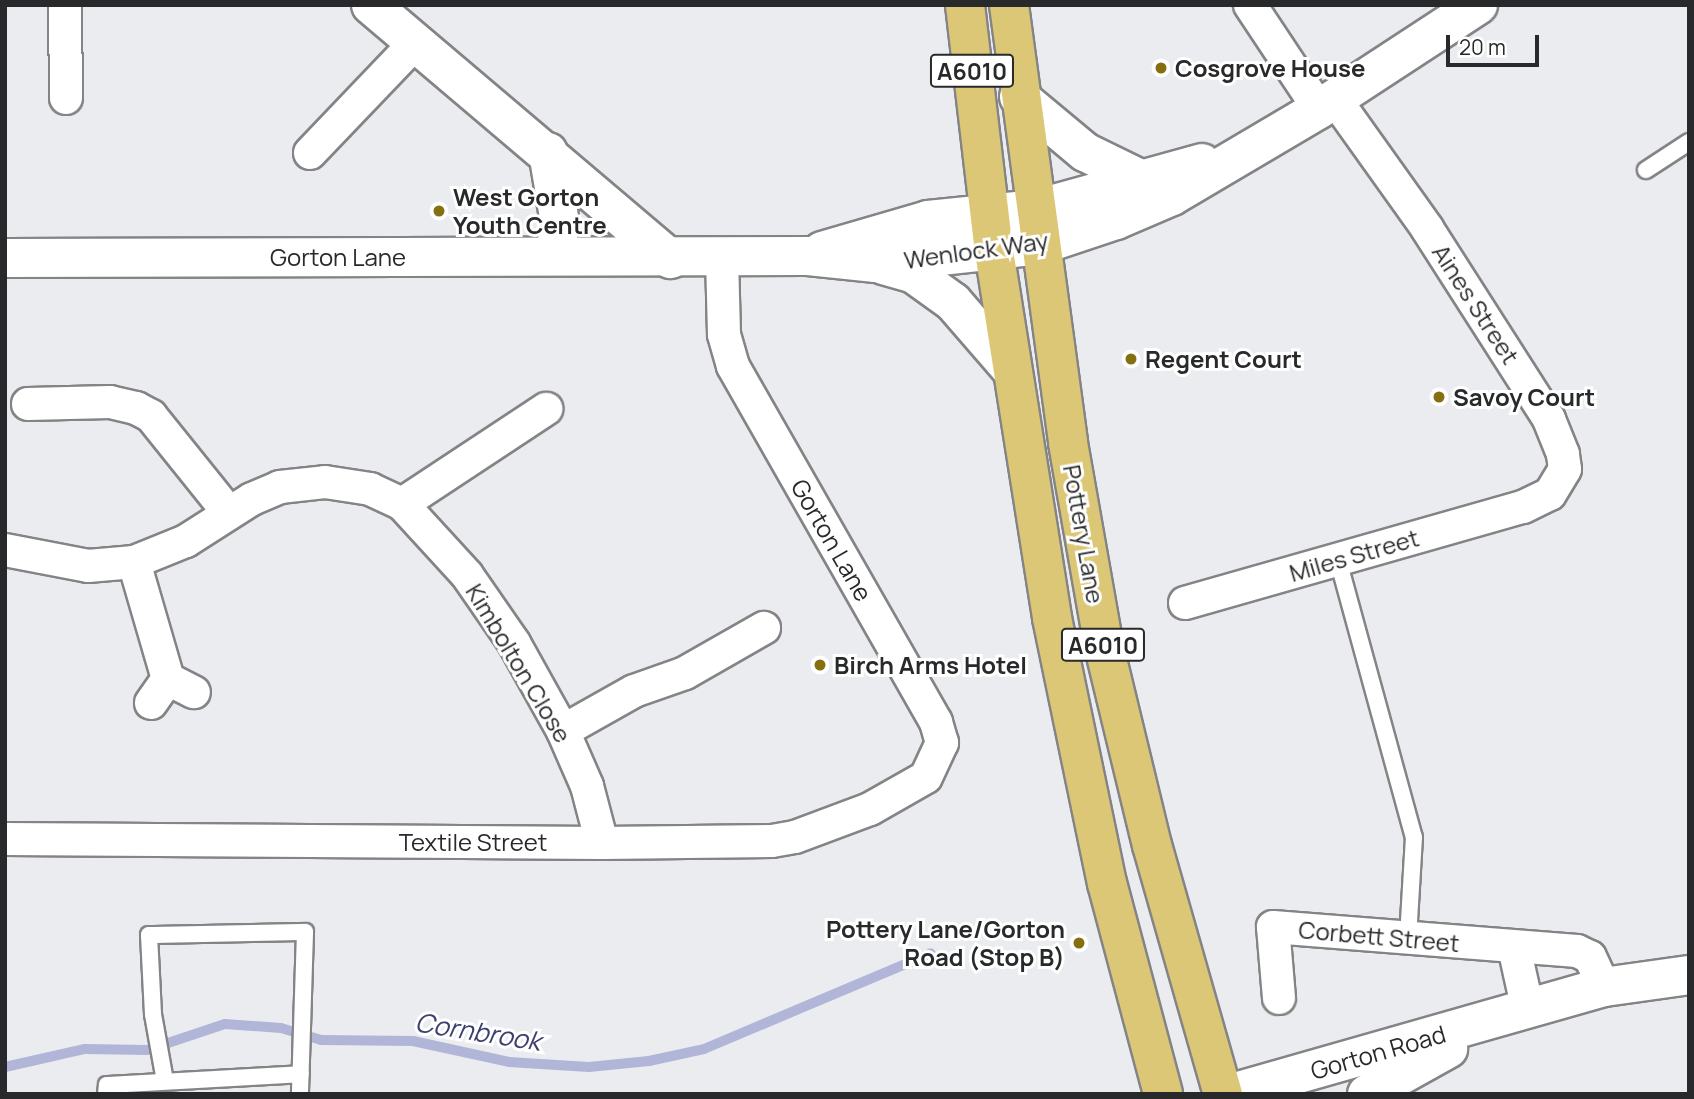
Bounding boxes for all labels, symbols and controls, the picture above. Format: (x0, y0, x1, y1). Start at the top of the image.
scale bar (1449, 21, 1542, 65)
text: 20 m (1459, 33, 1506, 61)
road number: A6010 (928, 52, 1016, 90)
place label: Cosgrove House (1175, 54, 1365, 82)
marker: Cosgrove House (1153, 60, 1169, 76)
place label: West Gorton Youth Centre (453, 183, 607, 239)
marker: West Gorton Youth Centre (431, 203, 447, 219)
street label: Wenlock Way (902, 226, 1050, 274)
street label: Aines Street (1427, 239, 1525, 369)
street label: Gorton Lane (270, 243, 406, 271)
place label: Regent Court (1145, 345, 1302, 373)
marker: Regent Court (1123, 351, 1139, 367)
place label: Savoy Court (1453, 383, 1595, 411)
marker: Savoy Court (1431, 389, 1447, 405)
street label: Pottery Lane (1058, 462, 1110, 606)
street label: Gorton Lane (786, 474, 878, 606)
street label: Miles Street (1286, 523, 1422, 587)
street label: Kimbolton Close (460, 578, 578, 748)
road number: A6010 (1059, 625, 1147, 664)
place label: Birch Arms Hotel (834, 651, 1027, 679)
marker: Birch Arms Hotel (812, 657, 828, 673)
street label: Textile Street (399, 828, 547, 856)
place label: Pottery Lane/Gorton Road (Stop B) (826, 915, 1065, 971)
street label: Corbett Street (1297, 915, 1461, 957)
marker: Pottery Lane/Gorton Road (Stop B) (1071, 935, 1087, 951)
water label: Cornbrook (413, 1007, 543, 1057)
street label: Gorton Road (1307, 1019, 1449, 1085)

